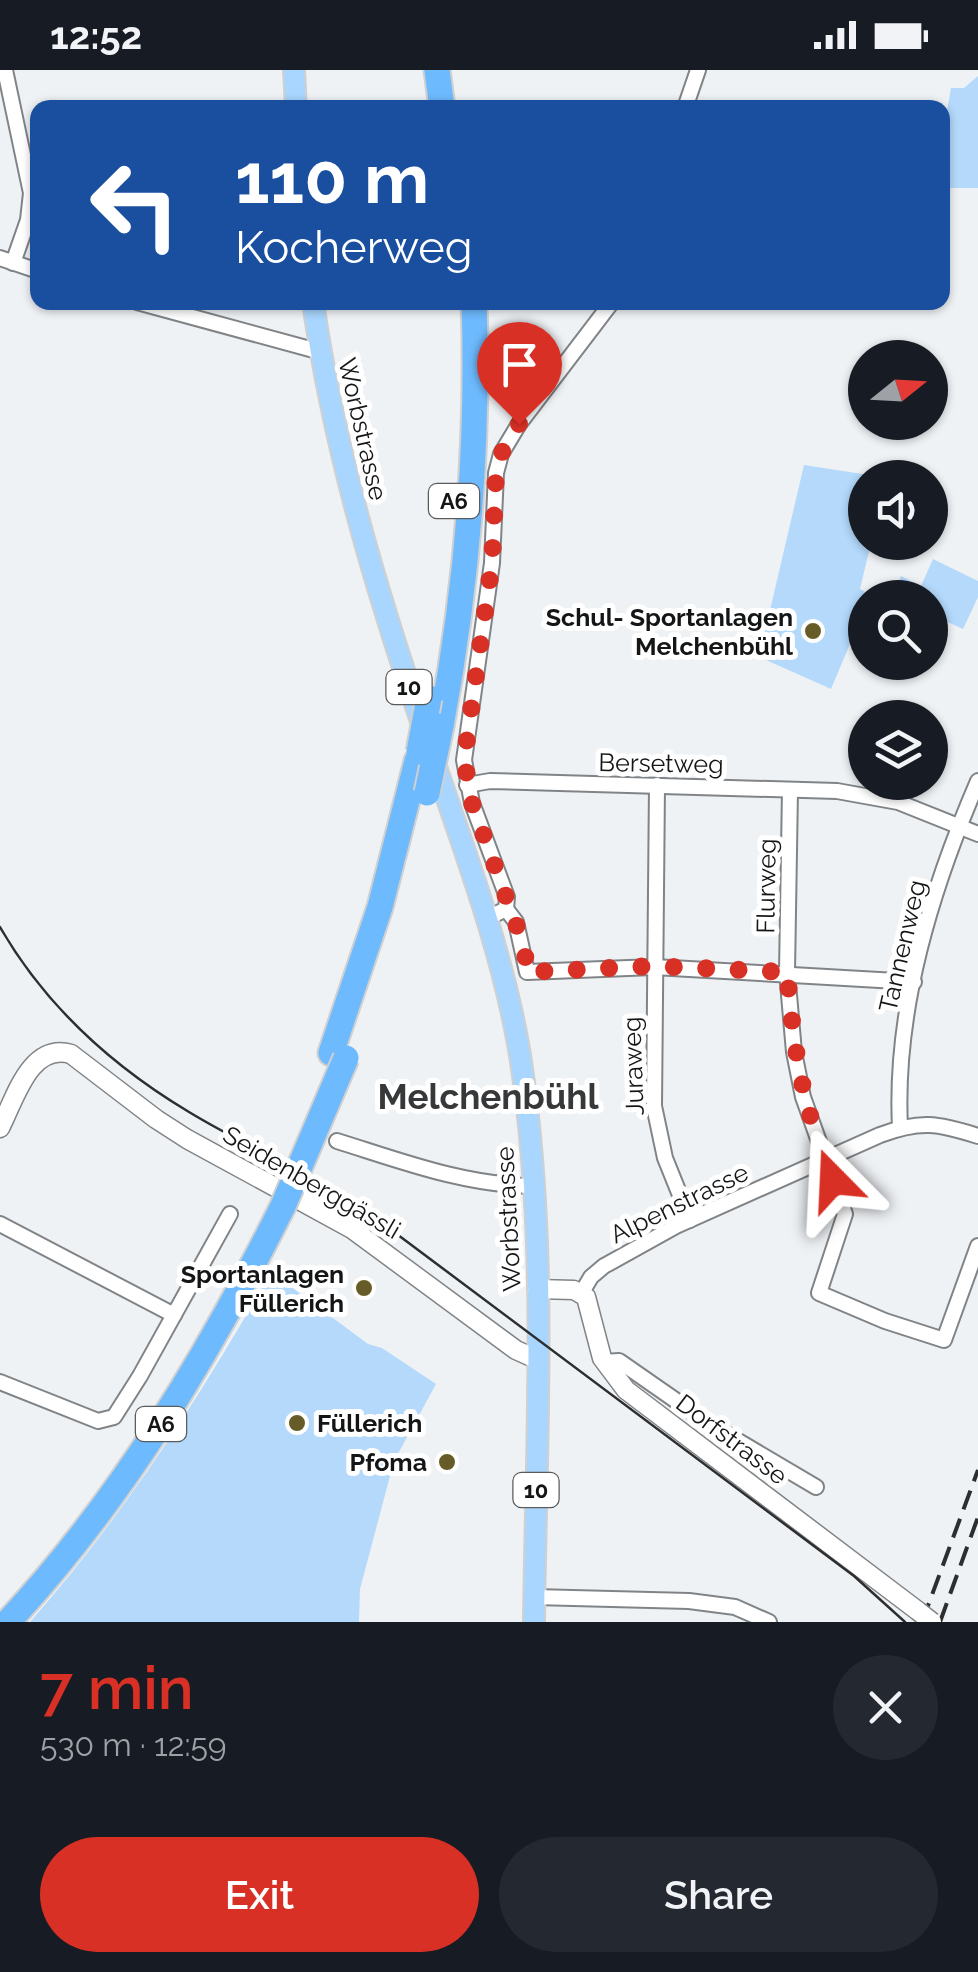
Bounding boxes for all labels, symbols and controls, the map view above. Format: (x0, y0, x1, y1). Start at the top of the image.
text: 12:52 (50, 13, 142, 58)
text: 110 m (235, 137, 429, 219)
icon: left (70, 140, 200, 270)
text: Kocherweg (235, 221, 472, 274)
pin (477, 322, 562, 425)
icon: arrive (492, 337, 547, 392)
north arrow (848, 340, 948, 440)
map controls (848, 340, 948, 800)
street label: Worbstrasse (332, 355, 394, 503)
button: sound (848, 460, 948, 560)
road number: A6 (429, 484, 479, 518)
button: search (848, 580, 948, 680)
place label: Schul- Sportanlagen Melchenbühl (546, 602, 793, 661)
marker: Schul- Sportanlagen Melchenbühl (802, 620, 824, 642)
road number: 10 (386, 670, 432, 704)
button: layers (848, 700, 948, 800)
street label: Bersetweg (598, 747, 724, 779)
street label: Flurweg (750, 838, 782, 934)
street label: Tannenweg (872, 877, 932, 1015)
street label: Juraweg (616, 1016, 650, 1116)
district label: Melchenbühl (377, 1076, 599, 1117)
street label: Seidenberggässli (218, 1119, 406, 1245)
position arrow (781, 1128, 885, 1232)
street label: Worbstrasse (489, 1146, 527, 1292)
street label: Alpenstrasse (605, 1157, 753, 1249)
place label: Sportanlagen Füllerich (181, 1259, 344, 1318)
marker: Sportanlagen Füllerich (353, 1277, 375, 1299)
street label: Dorfstrasse (670, 1387, 794, 1491)
road number: A6 (136, 1407, 186, 1441)
place label: Füllerich (317, 1408, 422, 1438)
marker: Füllerich (286, 1412, 308, 1434)
place label: Pfoma (350, 1447, 427, 1477)
marker: Pfoma (436, 1451, 458, 1473)
road number: 10 (514, 1473, 558, 1507)
text: 7 min (40, 1653, 194, 1723)
button: close (833, 1655, 938, 1760)
text: 530 m · 12:59 (40, 1726, 227, 1763)
button: Exit (40, 1837, 479, 1952)
button: Share (499, 1837, 938, 1952)

